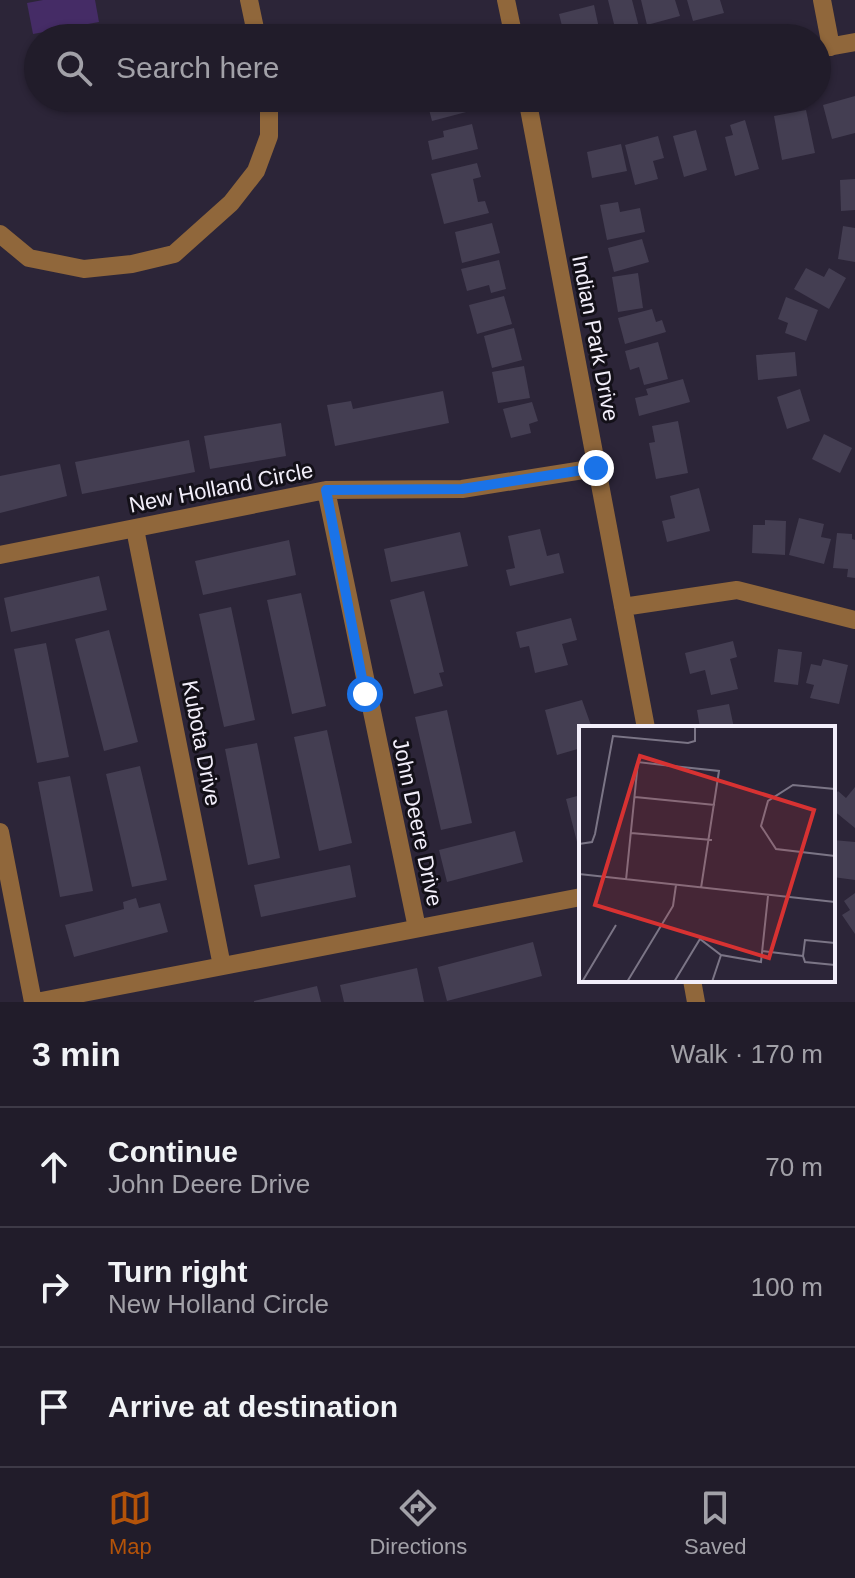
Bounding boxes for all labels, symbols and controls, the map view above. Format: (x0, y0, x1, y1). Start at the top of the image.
search box (24, 24, 831, 112)
icon: search (52, 46, 96, 90)
text: Search here (116, 51, 279, 84)
street label: Indian Park Drive (567, 253, 624, 423)
route end (578, 450, 614, 486)
street label: New Holland Circle (127, 457, 315, 518)
route start (347, 676, 383, 712)
street label: Kubota Drive (177, 678, 226, 808)
inset map (579, 726, 835, 982)
street label: John Deere Drive (387, 736, 448, 908)
text: 3 min (32, 1035, 121, 1073)
text: Walk · 170 m (671, 1039, 823, 1069)
text: Continue (108, 1135, 238, 1168)
icon: ahead (32, 1145, 76, 1189)
text: 70 m (765, 1152, 823, 1182)
text: John Deere Drive (108, 1169, 310, 1199)
text: Turn right (108, 1255, 247, 1288)
icon: right (32, 1265, 76, 1309)
text: 100 m (751, 1272, 823, 1302)
text: New Holland Circle (108, 1289, 329, 1319)
icon: arrive (32, 1385, 76, 1429)
text: Arrive at destination (108, 1390, 398, 1423)
tab: Map (108, 1486, 152, 1560)
tab: Directions (369, 1486, 467, 1560)
tab: Saved (684, 1486, 747, 1560)

